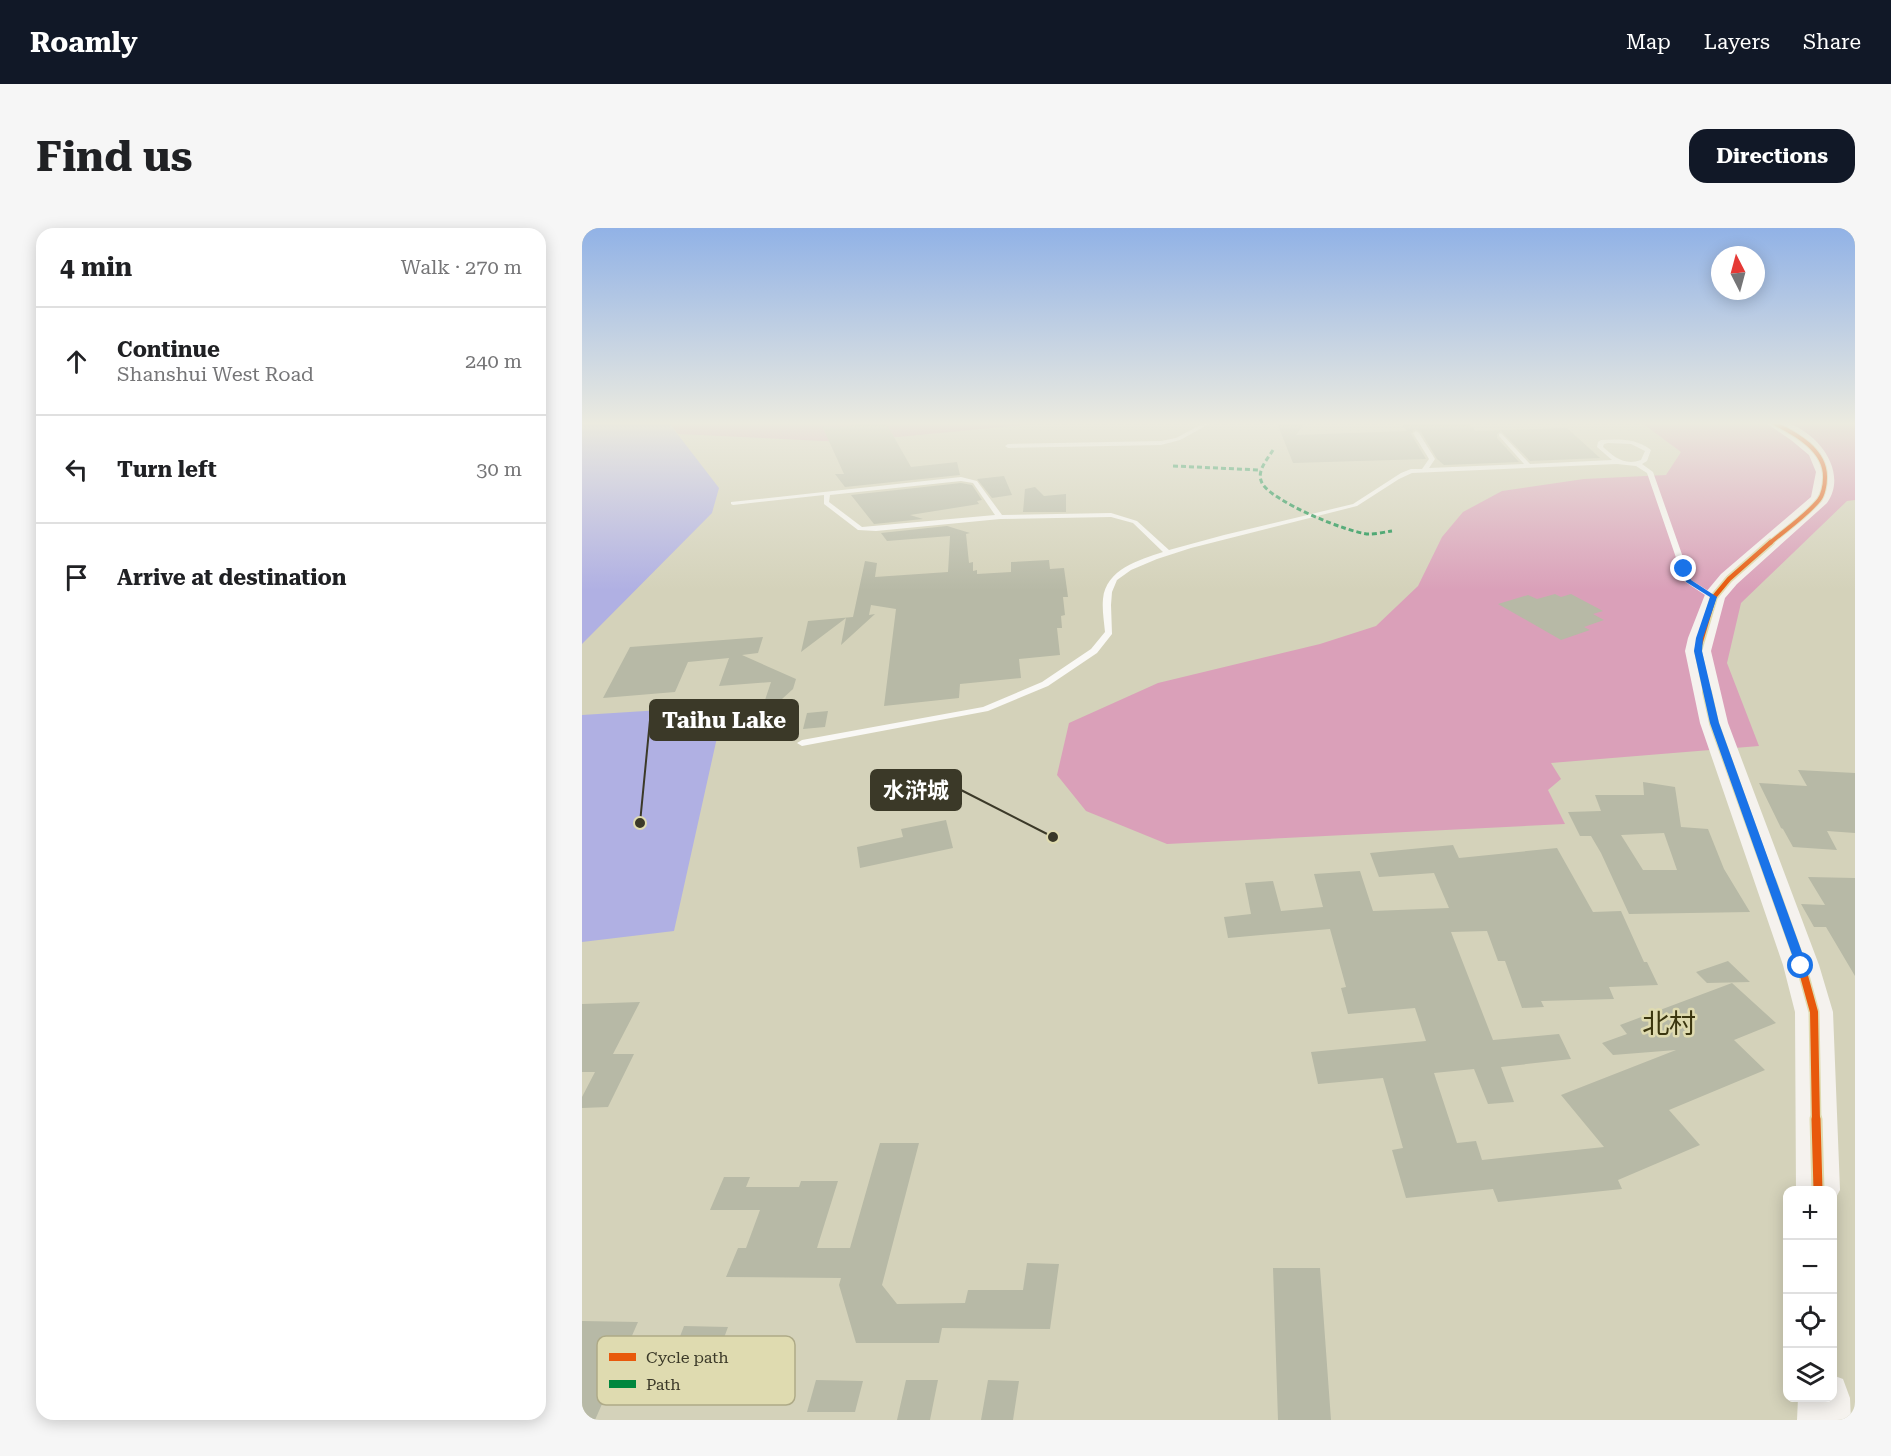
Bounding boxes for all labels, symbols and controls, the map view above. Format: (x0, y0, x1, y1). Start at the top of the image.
text: Roamly (30, 26, 138, 59)
text: Map (1626, 30, 1671, 54)
text: Layers (1704, 30, 1770, 54)
text: Share (1803, 30, 1861, 54)
button: Directions (1689, 129, 1855, 183)
text: Find us (36, 132, 193, 181)
north arrow (1711, 246, 1765, 300)
text: 4 min (60, 252, 132, 282)
text: Walk · 270 m (401, 255, 522, 279)
text: Continue (117, 337, 220, 362)
icon: ahead (60, 345, 93, 378)
text: 240 m (465, 349, 522, 373)
text: Shanshui West Road (117, 362, 314, 386)
icon: left (60, 453, 93, 486)
text: Turn left (117, 457, 217, 482)
text: 30 m (476, 457, 522, 481)
route end (1670, 555, 1696, 581)
icon: arrive (60, 561, 93, 594)
text: Arrive at destination (117, 565, 346, 590)
callout: Taihu Lake (650, 700, 798, 740)
text: Taihu Lake (662, 708, 786, 733)
callout: 水浒城 (871, 770, 961, 810)
text: 水浒城 (883, 778, 949, 803)
route start (1787, 952, 1813, 978)
district label: 北村 (1642, 1008, 1696, 1040)
map controls (1783, 1186, 1837, 1402)
button: + (1783, 1186, 1837, 1240)
button: − (1783, 1240, 1837, 1294)
button: locate (1783, 1294, 1837, 1348)
legend (597, 1336, 795, 1405)
text: Cycle path (646, 1348, 729, 1367)
button: layers (1783, 1348, 1837, 1402)
text: Path (646, 1375, 681, 1394)

